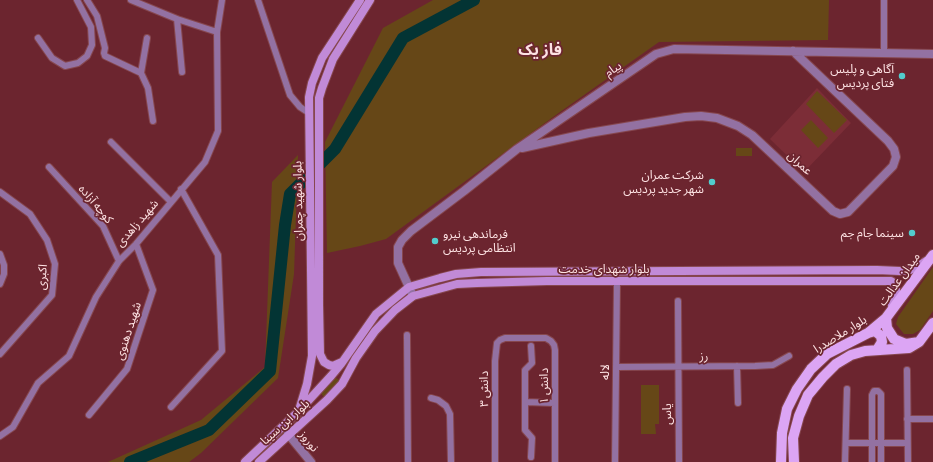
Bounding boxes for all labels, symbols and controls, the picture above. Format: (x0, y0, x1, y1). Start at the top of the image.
district label: فاز یک (518, 40, 562, 60)
street label: پیام (602, 58, 624, 80)
place label: آگاهی و پلیس فتای پردیس (830, 62, 894, 90)
marker: آگاهی و پلیس فتای پردیس (897, 71, 907, 81)
street label: عمران (785, 148, 815, 178)
street label: بلوار شهید چمران (290, 161, 306, 241)
place label: شرکت عمران شهر جدید پردیس (623, 168, 704, 196)
marker: شرکت عمران شهر جدید پردیس (707, 177, 717, 187)
street label: کوچه آزاده (76, 182, 116, 226)
street label: شهید زاهدی (113, 196, 161, 250)
place label: سینما جام جم (841, 226, 904, 240)
place label: فرماندهی نیرو انتظامی پردیس (443, 227, 516, 255)
marker: سینما جام جم (907, 228, 917, 238)
marker: فرماندهی نیرو انتظامی پردیس (430, 236, 440, 246)
street label: میدان عدالت (875, 250, 923, 308)
street label: بلوار شهدای خدمت (558, 262, 650, 276)
street label: اکبری (34, 264, 50, 290)
street label: شهید دهنوی (112, 300, 144, 362)
street label: بلوار ملاصدرا (811, 312, 869, 356)
street label: رز (700, 349, 708, 363)
street label: لاله (598, 364, 612, 380)
street label: دانش ۱ (537, 368, 551, 404)
street label: دانش ۳ (477, 371, 491, 407)
street label: بلوار ابن سینا (258, 396, 312, 448)
street label: یاس (660, 403, 674, 425)
street label: نوروز (296, 428, 322, 454)

